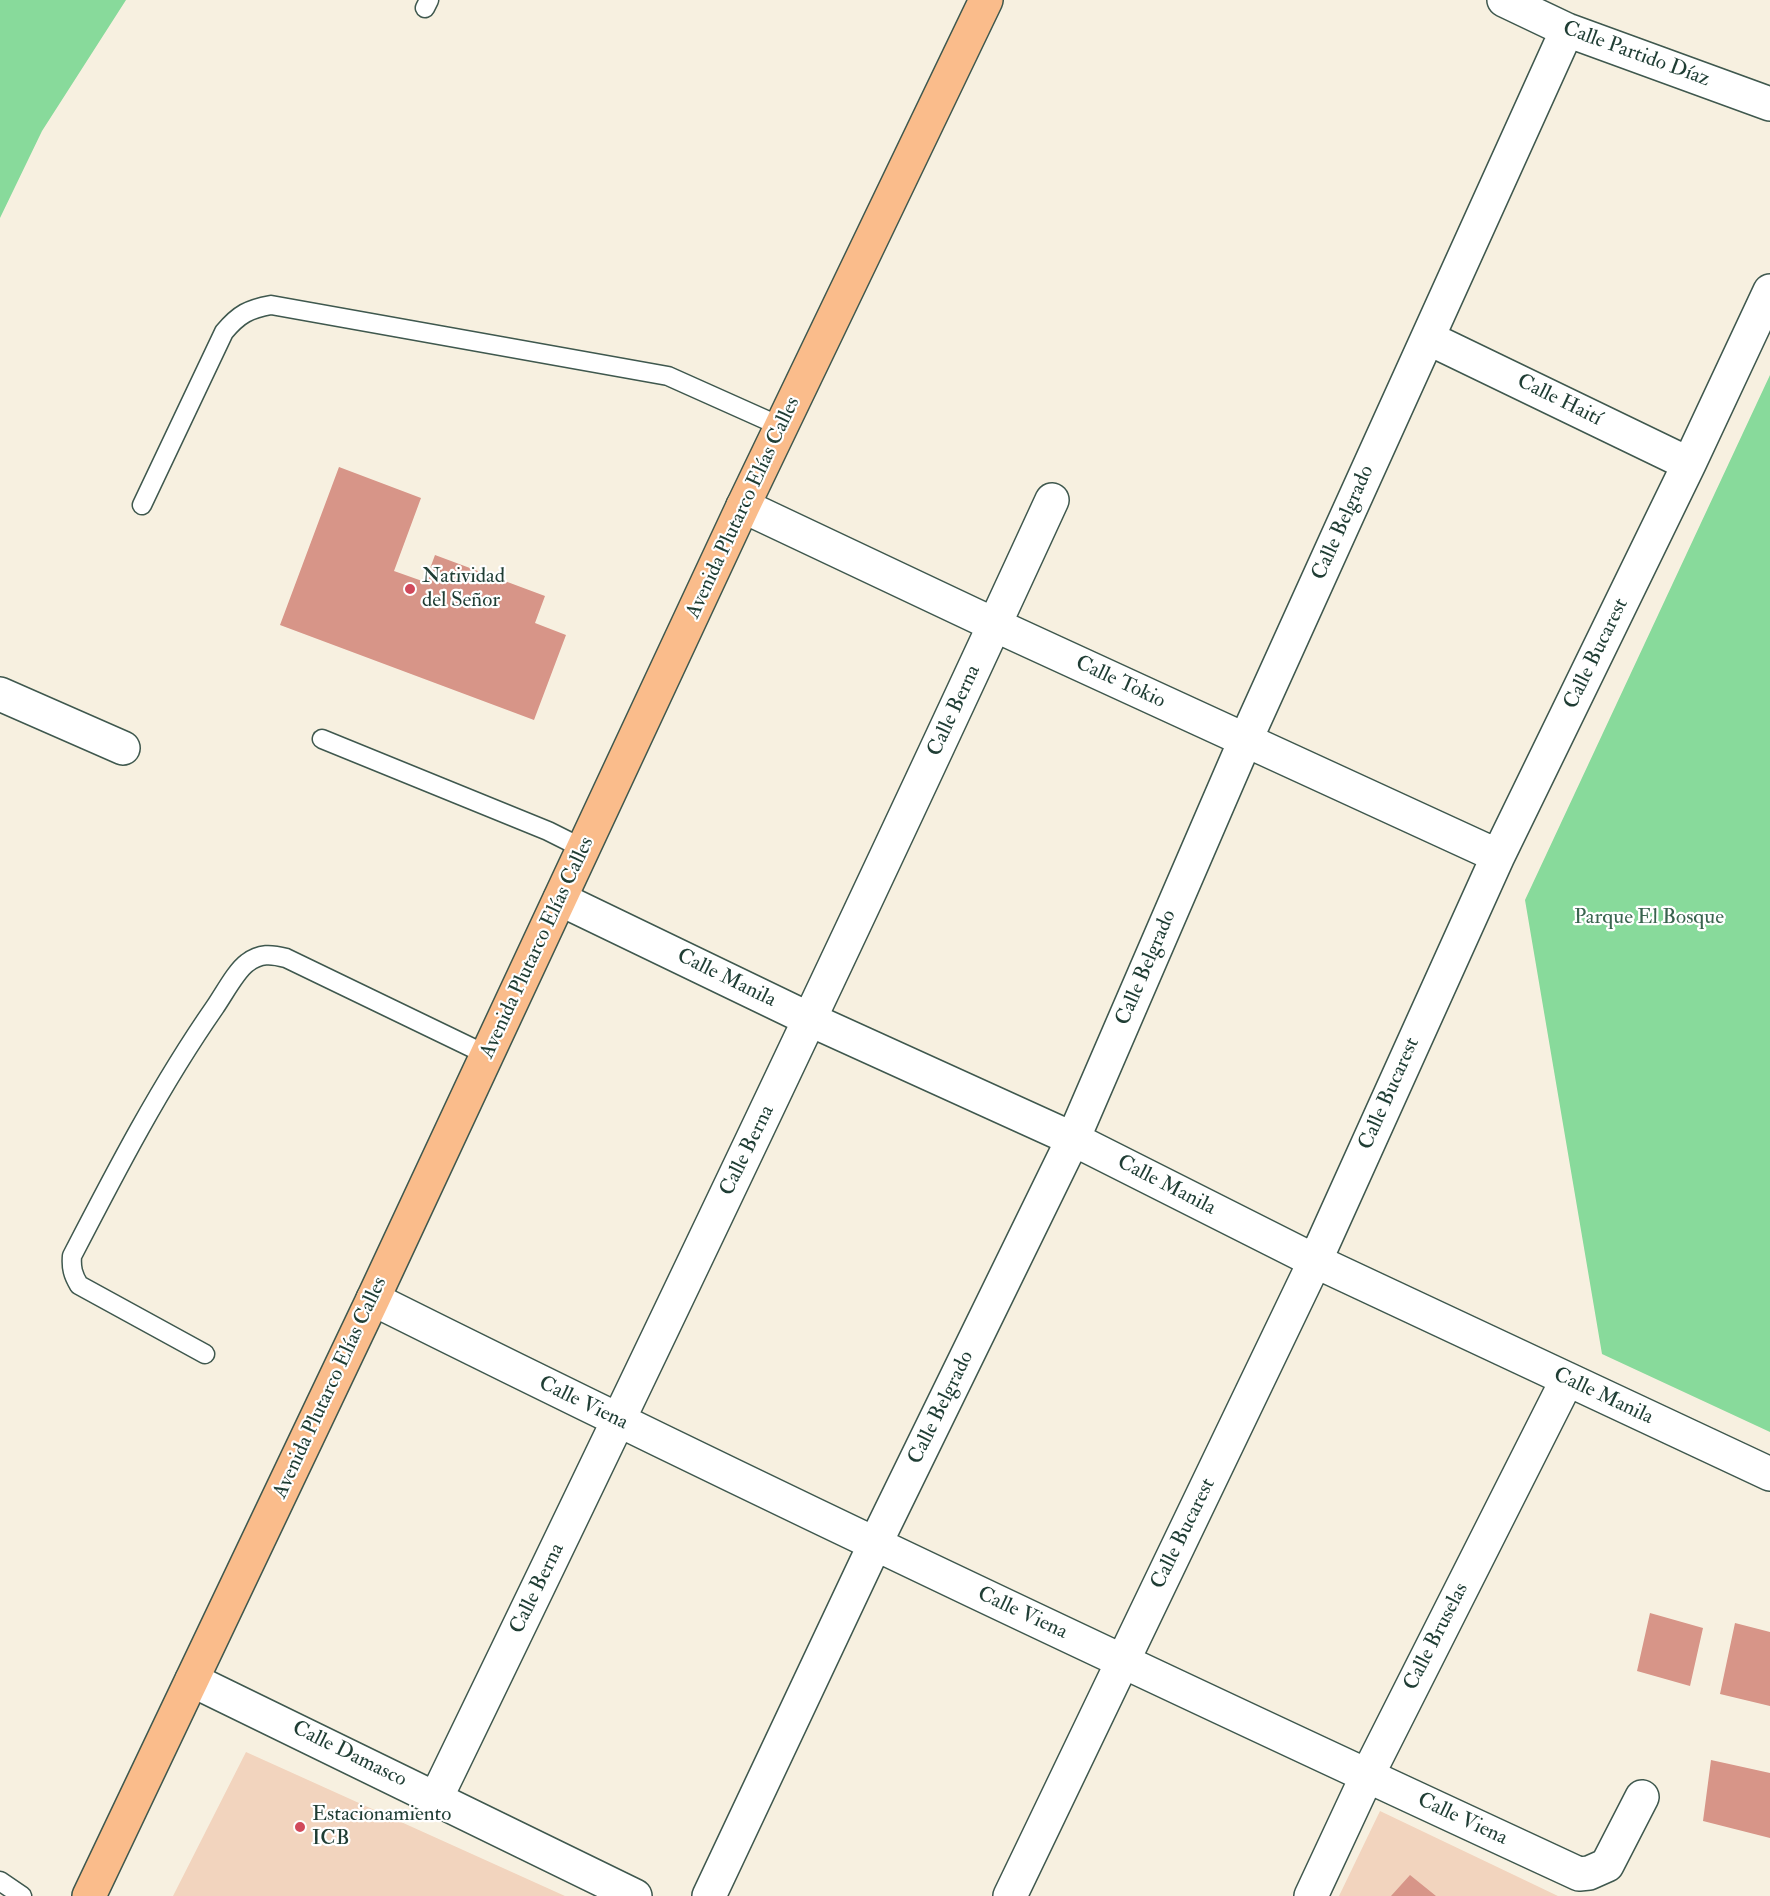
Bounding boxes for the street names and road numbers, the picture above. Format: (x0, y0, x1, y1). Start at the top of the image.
street label: Calle Partido Díaz (1559, 17, 1713, 93)
street label: Calle Haití (1512, 370, 1606, 432)
street label: Avenida Plutarco Elías Calles (682, 393, 806, 623)
street label: Calle Belgrado (1307, 462, 1381, 584)
street label: Calle Bucarest (1559, 595, 1635, 713)
street label: Calle Tokio (1071, 651, 1169, 715)
street label: Calle Berna (923, 661, 987, 761)
street label: Avenida Plutarco Elías Calles (476, 833, 600, 1063)
street label: Calle Belgrado (1111, 906, 1183, 1030)
street label: Calle Manila (672, 944, 780, 1014)
street label: Calle Bucarest (1354, 1034, 1426, 1154)
street label: Calle Berna (715, 1102, 781, 1200)
street label: Calle Manila (1113, 1150, 1219, 1222)
street label: Avenida Plutarco Elías Calles (269, 1273, 393, 1503)
street label: Calle Belgrado (904, 1347, 980, 1469)
street label: Calle Manila (1549, 1363, 1657, 1431)
street label: Calle Viena (534, 1372, 632, 1436)
street label: Calle Bucarest (1146, 1475, 1222, 1593)
street label: Calle Berna (505, 1540, 571, 1638)
street label: Calle Bruselas (1399, 1579, 1475, 1695)
street label: Calle Viena (973, 1582, 1071, 1646)
street label: Calle Damasco (288, 1716, 410, 1794)
street label: Calle Viena (1413, 1788, 1511, 1852)

